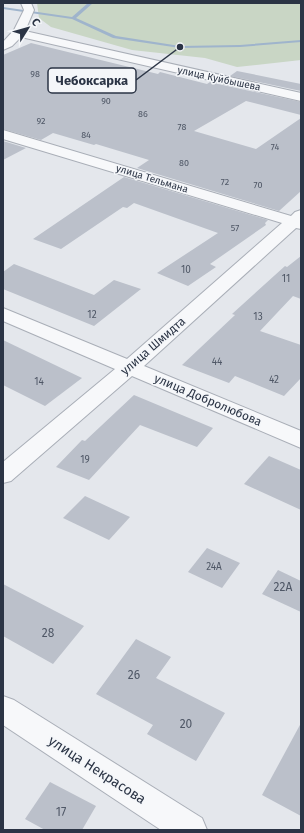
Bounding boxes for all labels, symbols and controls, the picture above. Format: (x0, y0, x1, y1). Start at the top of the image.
north arrow (8, 8, 48, 48)
text: С (28, 16, 43, 29)
street label: улица Куйбышева (176, 64, 262, 94)
callout: Чебоксарка (48, 68, 136, 93)
house number: 98 (30, 69, 40, 79)
text: Чебоксарка (56, 73, 128, 88)
house number: 90 (101, 96, 111, 106)
house number: 86 (138, 109, 148, 119)
house number: 92 (37, 116, 45, 126)
house number: 78 (178, 122, 186, 132)
house number: 84 (81, 130, 91, 140)
house number: 74 (271, 142, 279, 152)
house number: 80 (179, 158, 189, 168)
street label: улица Тельмана (114, 162, 190, 196)
house number: 72 (221, 177, 229, 187)
house number: 70 (254, 180, 262, 190)
house number: 57 (231, 223, 239, 233)
house number: 10 (181, 264, 191, 276)
house number: 11 (282, 273, 290, 285)
house number: 12 (87, 309, 97, 321)
house number: 13 (253, 311, 263, 323)
street label: улица Шмидта (118, 314, 188, 378)
house number: 44 (212, 356, 223, 368)
street label: улица Добролюбова (152, 371, 264, 429)
house number: 42 (269, 374, 279, 386)
house number: 14 (34, 376, 45, 388)
house number: 19 (80, 454, 90, 466)
house number: 24А (206, 561, 222, 573)
house number: 22А (274, 580, 292, 594)
house number: 28 (42, 626, 55, 640)
house number: 26 (128, 668, 140, 682)
house number: 20 (180, 717, 193, 731)
street label: улица Некрасова (45, 732, 149, 808)
house number: 17 (56, 805, 66, 819)

